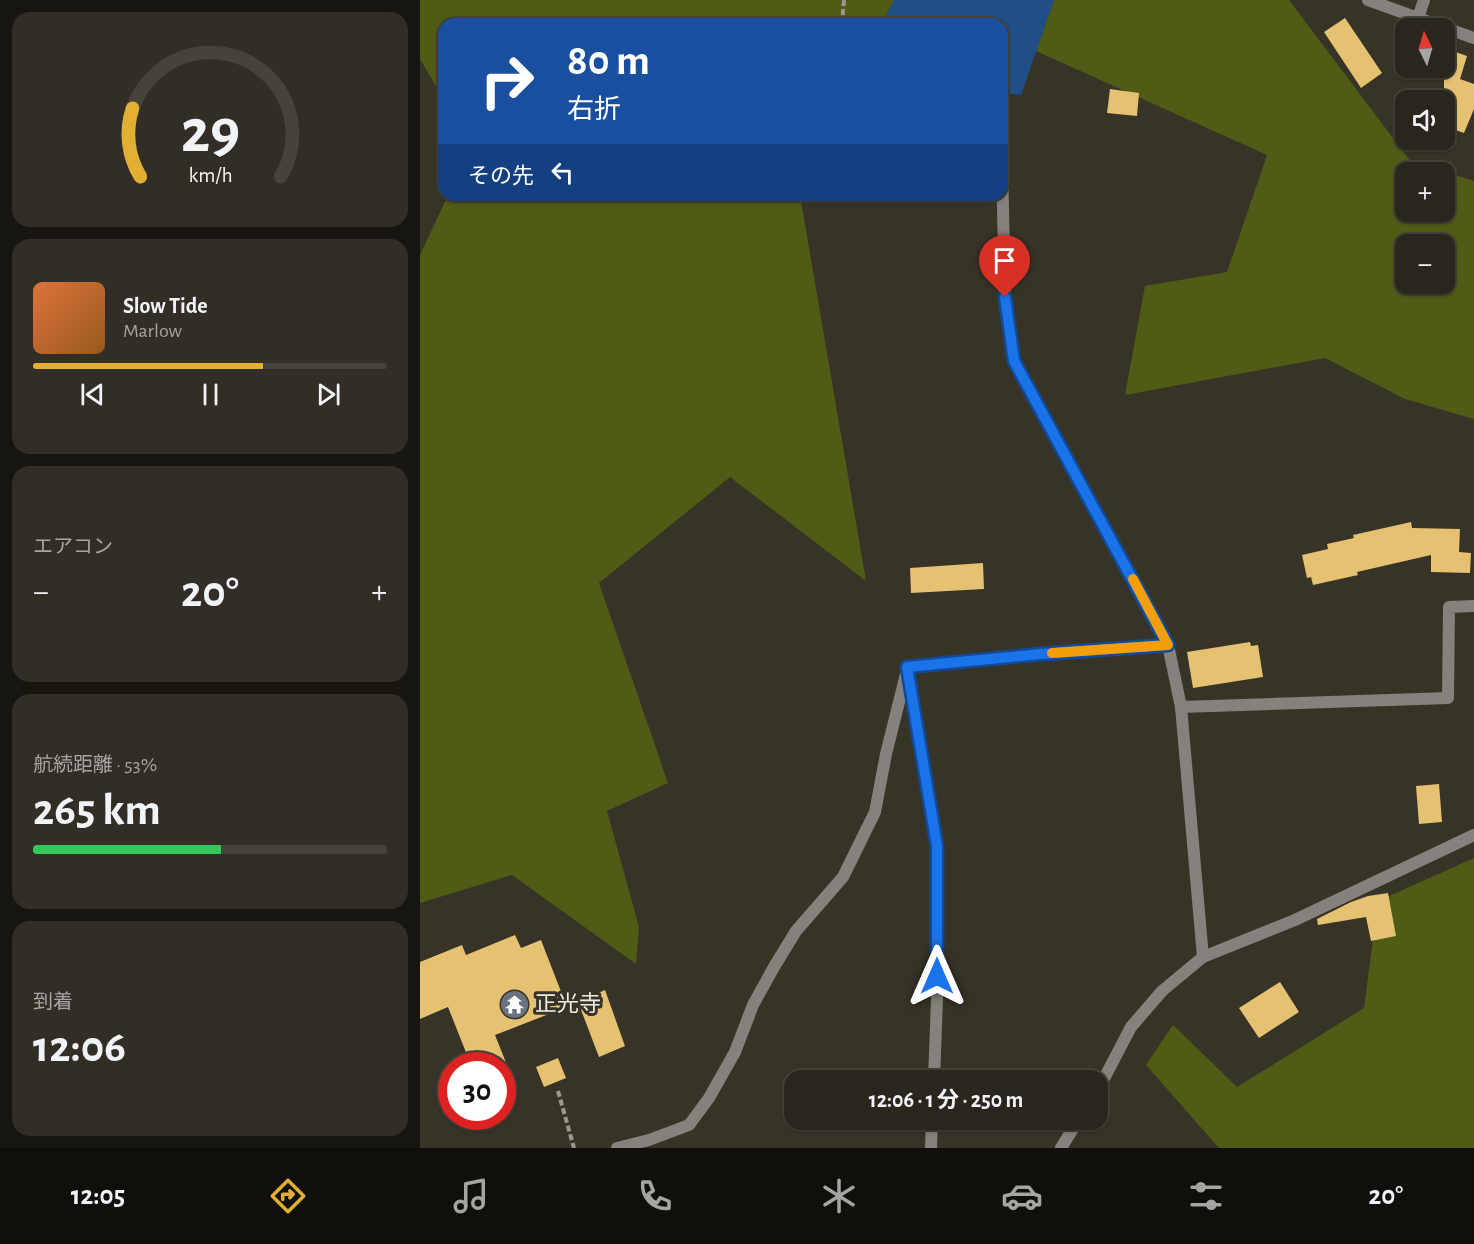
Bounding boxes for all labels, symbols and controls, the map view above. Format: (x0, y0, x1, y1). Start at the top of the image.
north arrow (1395, 18, 1455, 78)
map controls (1395, 18, 1455, 294)
text: 80 m (567, 40, 650, 82)
icon: right (468, 42, 546, 120)
button: sound (1395, 90, 1455, 150)
text: 右折 (567, 96, 621, 123)
text: 29 (180, 101, 240, 163)
icon: left (546, 156, 579, 189)
button: + (1395, 162, 1455, 222)
text: km/h (188, 165, 232, 186)
text: その先 (468, 165, 534, 187)
button: − (1395, 234, 1455, 294)
pin (979, 235, 1030, 297)
icon: arrive (988, 244, 1021, 277)
text: Slow Tide (123, 295, 208, 317)
text: Marlow (123, 321, 182, 341)
icon: previous (76, 378, 109, 411)
icon: pause (194, 378, 227, 411)
icon: next (312, 378, 345, 411)
text: エアコン (33, 537, 113, 557)
text: 20° (181, 570, 239, 615)
text: − (33, 576, 49, 609)
text: + (371, 576, 387, 609)
text: 航続距離 · 53% (33, 755, 157, 775)
text: 265 km (33, 788, 161, 833)
position arrow (905, 944, 969, 1008)
temple icon: 正光寺 (498, 988, 530, 1020)
text: 到着 (33, 992, 73, 1012)
place label: 正光寺 (535, 992, 601, 1015)
text: 12:06 (33, 1025, 126, 1070)
speed limit sign: 30 (438, 1052, 516, 1130)
text: 12:06 · 1 分 · 250 m (869, 1089, 1023, 1111)
icon: directions (267, 1175, 309, 1217)
icon: music (450, 1175, 492, 1217)
icon: phone (634, 1175, 676, 1217)
icon: climate (818, 1175, 860, 1217)
icon: car (1001, 1175, 1043, 1217)
icon: filters (1185, 1175, 1227, 1217)
text: 12:05 (71, 1182, 125, 1209)
text: 20° (1368, 1182, 1403, 1209)

